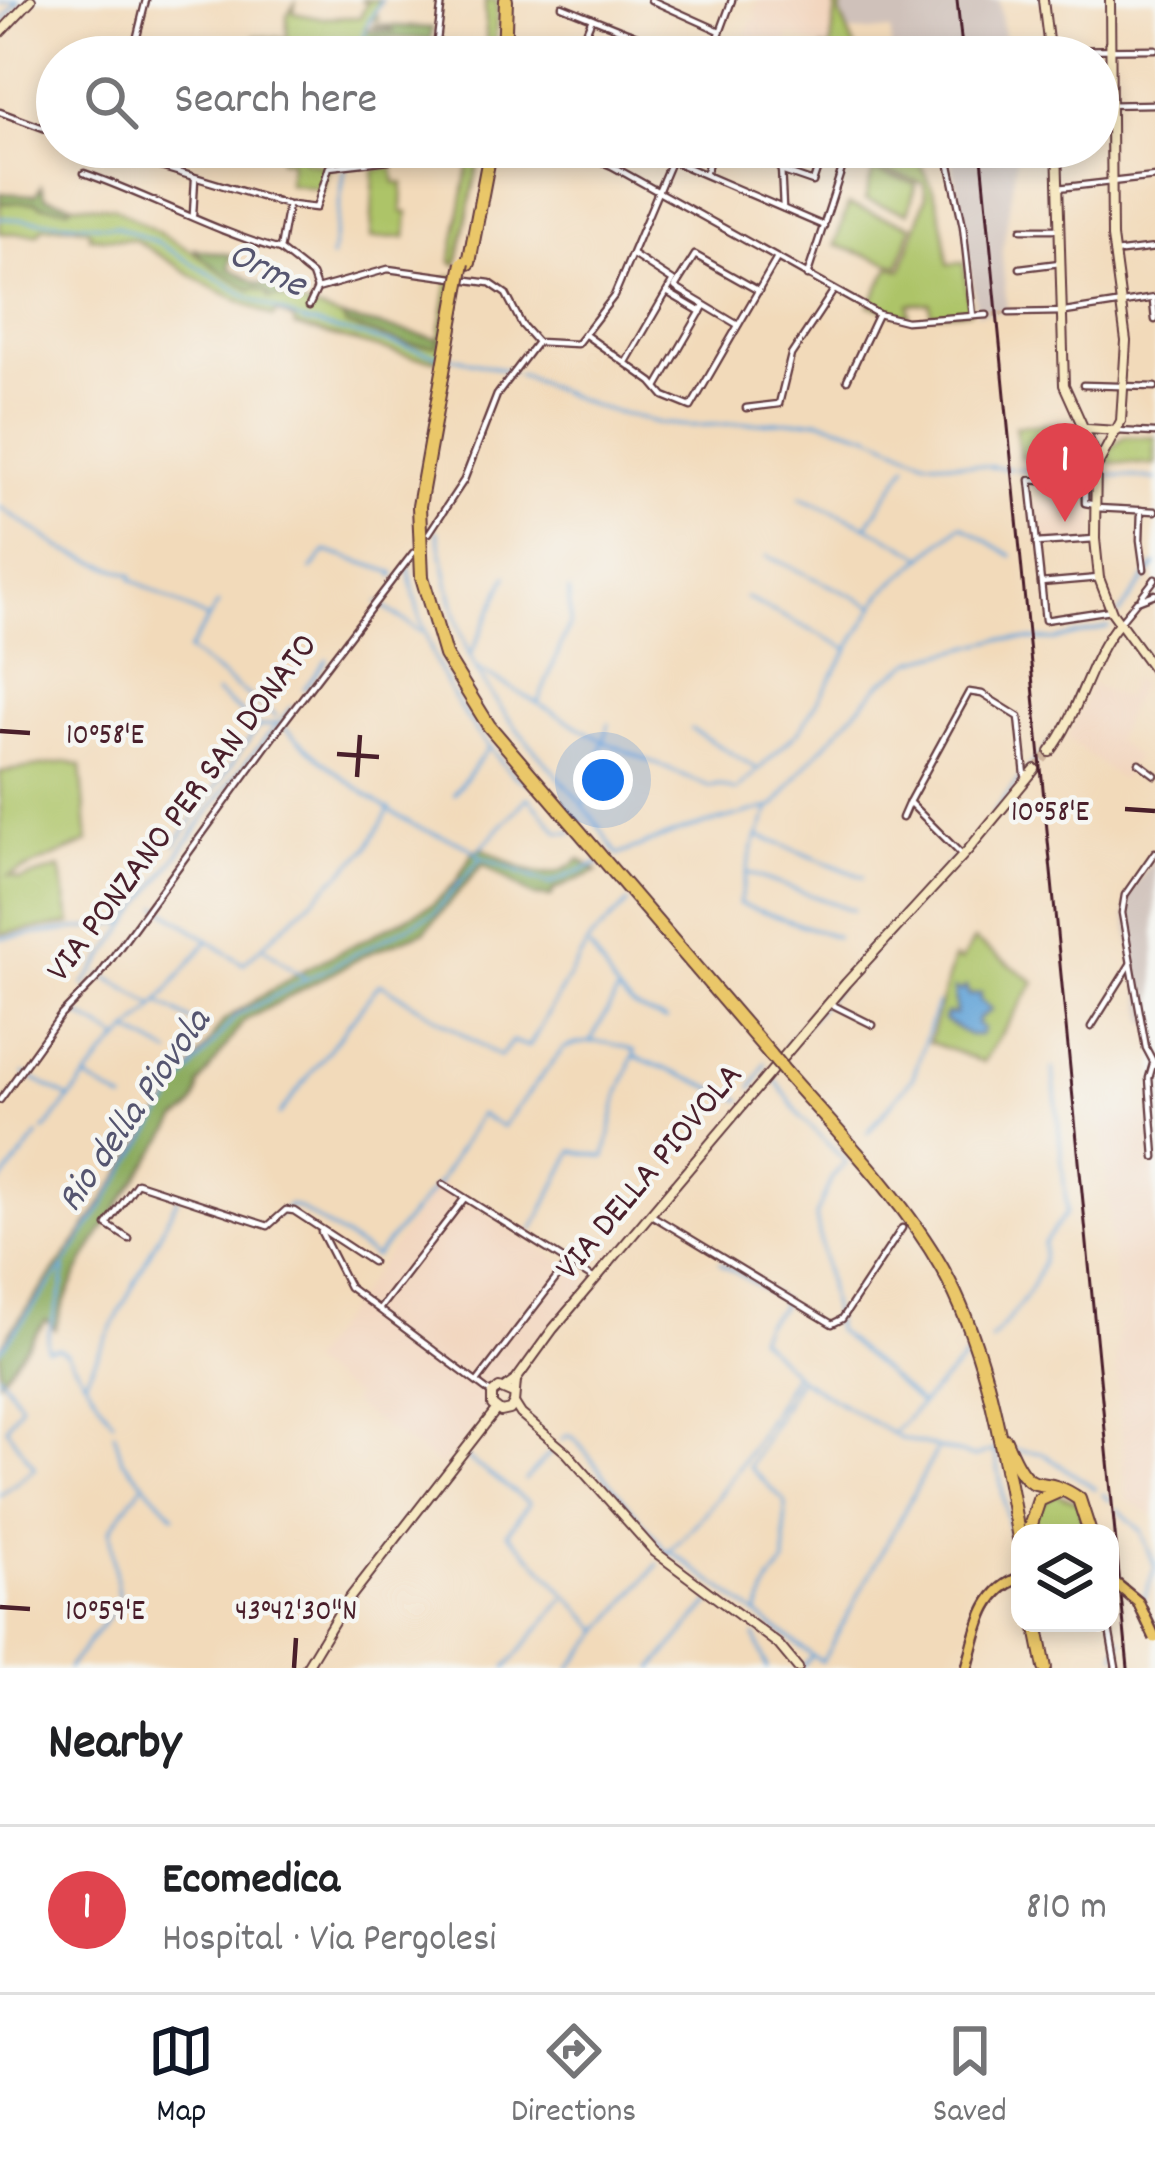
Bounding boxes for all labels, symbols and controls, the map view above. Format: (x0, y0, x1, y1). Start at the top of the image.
search box (36, 36, 1119, 168)
icon: search (78, 69, 144, 135)
text: Search here (174, 70, 377, 134)
water label: Orme (218, 230, 316, 315)
pin: 1 (1026, 423, 1104, 522)
street label: VIA PONZANO PER SAN DONATO (35, 624, 333, 994)
text: 10°58'E (66, 716, 144, 759)
your location (573, 750, 633, 810)
text: 10°58'E (1011, 793, 1089, 836)
water label: Rio della Piovola (45, 998, 227, 1225)
street label: VIA DELLA PIOVOLA (545, 1053, 757, 1293)
map controls (1011, 1524, 1119, 1632)
button: layers (1011, 1524, 1119, 1632)
text: 10°59'E (65, 1592, 145, 1635)
text: 43°42'30"N (235, 1592, 357, 1635)
text: Nearby (48, 1710, 181, 1782)
text: Ecomedica (162, 1850, 340, 1914)
text: 1 (83, 1882, 91, 1937)
text: 810 m (1026, 1882, 1107, 1937)
text: Hospital · Via Pergolesi (162, 1914, 497, 1969)
tab: Map (148, 2018, 214, 2137)
tab: Directions (511, 2018, 636, 2137)
tab: Saved (933, 2018, 1007, 2137)

